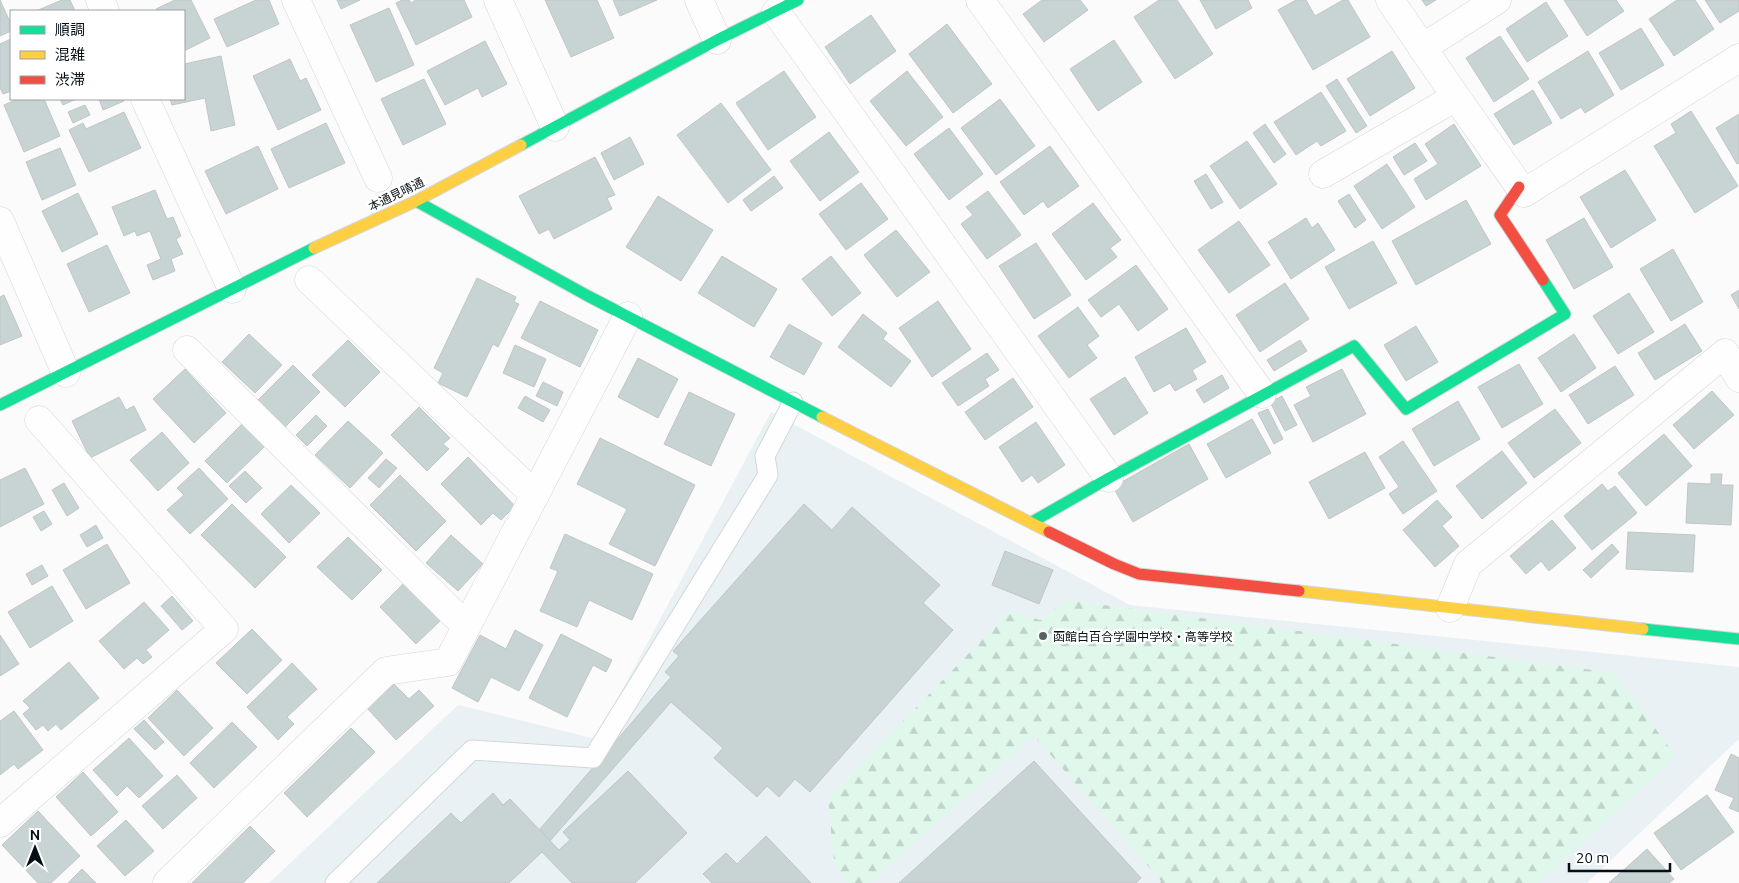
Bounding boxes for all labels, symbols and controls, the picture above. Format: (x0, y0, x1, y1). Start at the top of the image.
legend (10, 10, 185, 100)
text: 順調 (55, 21, 85, 38)
text: 混雑 (55, 46, 85, 63)
text: 渋滞 (55, 71, 85, 88)
street label: 本通見晴通 (366, 175, 426, 213)
marker: 函館白百合学園中学校・高等学校 (1037, 630, 1049, 642)
place label: 函館白百合学園中学校・高等学校 (1053, 630, 1233, 643)
north arrow (10, 823, 60, 873)
text: N (30, 827, 40, 843)
scale bar (1569, 840, 1670, 872)
text: 20 m (1576, 849, 1609, 866)

